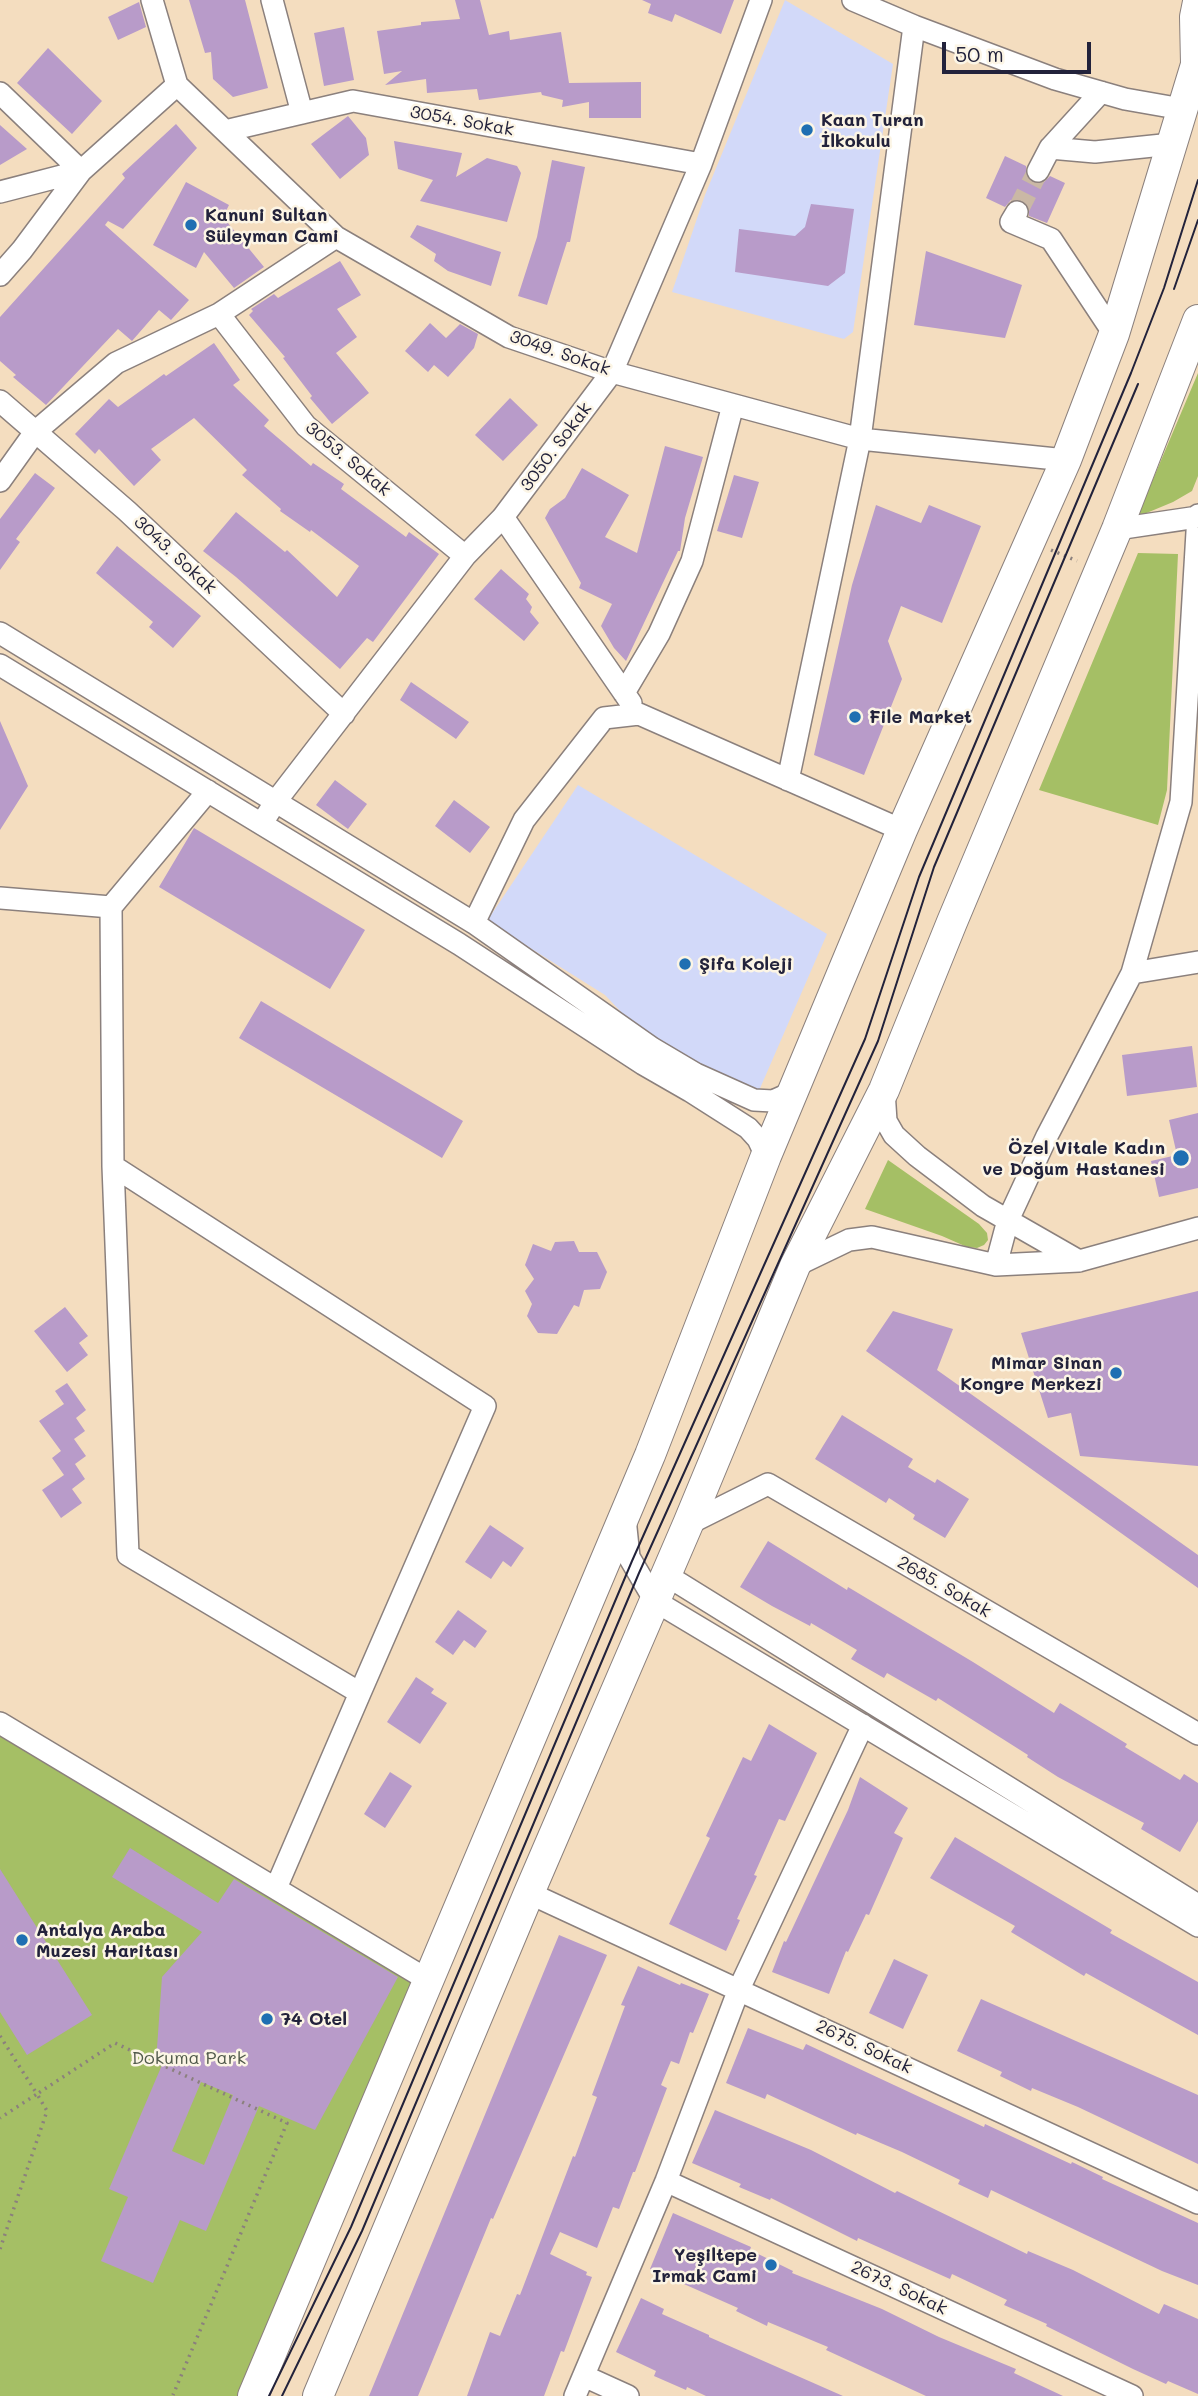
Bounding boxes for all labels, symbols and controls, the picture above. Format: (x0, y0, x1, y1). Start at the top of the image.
scale bar (946, 28, 1095, 72)
text: 50 m (955, 40, 1004, 67)
street label: 3054. Sokak (408, 101, 516, 141)
place label: Kaan Turan İlkokulu (821, 109, 923, 152)
marker: Kaan Turan İlkokulu (799, 122, 815, 138)
place label: Kanuni Sultan Süleyman Cami (205, 204, 339, 246)
marker: Kanuni Sultan Süleyman Cami (183, 217, 199, 233)
street label: 3049. Sokak (507, 326, 613, 380)
street label: 3050. Sokak (516, 398, 596, 496)
street label: 3053. Sokak (301, 417, 395, 501)
street label: 3043. Sokak (129, 511, 221, 599)
place label: File Market (869, 706, 972, 728)
marker: File Market (847, 709, 863, 725)
place label: Şifa Koleji (699, 953, 793, 975)
marker: Şifa Koleji (677, 956, 693, 972)
place label: Özel Vitale Kadın ve Doğum Hastanesi (983, 1137, 1165, 1180)
marker: Özel Vitale Kadın ve Doğum Hastanesi (1171, 1148, 1191, 1168)
place label: Mimar Sinan Kongre Merkezi (960, 1352, 1102, 1394)
marker: Mimar Sinan Kongre Merkezi (1108, 1365, 1124, 1381)
street label: 2685. Sokak (893, 1552, 995, 1622)
place label: Antalya Araba Muzesi Haritası (36, 1919, 179, 1962)
marker: Antalya Araba Muzesi Haritası (14, 1932, 30, 1948)
place label: 74 Otel (281, 2008, 347, 2030)
marker: 74 Otel (259, 2011, 275, 2027)
street label: 2675. Sokak (812, 2015, 916, 2079)
park label: Dokuma Park (132, 2047, 246, 2069)
place label: Yeşiltepe Irmak Cami (652, 2244, 757, 2286)
street label: 2673. Sokak (847, 2256, 951, 2320)
marker: Yeşiltepe Irmak Cami (763, 2257, 779, 2273)

